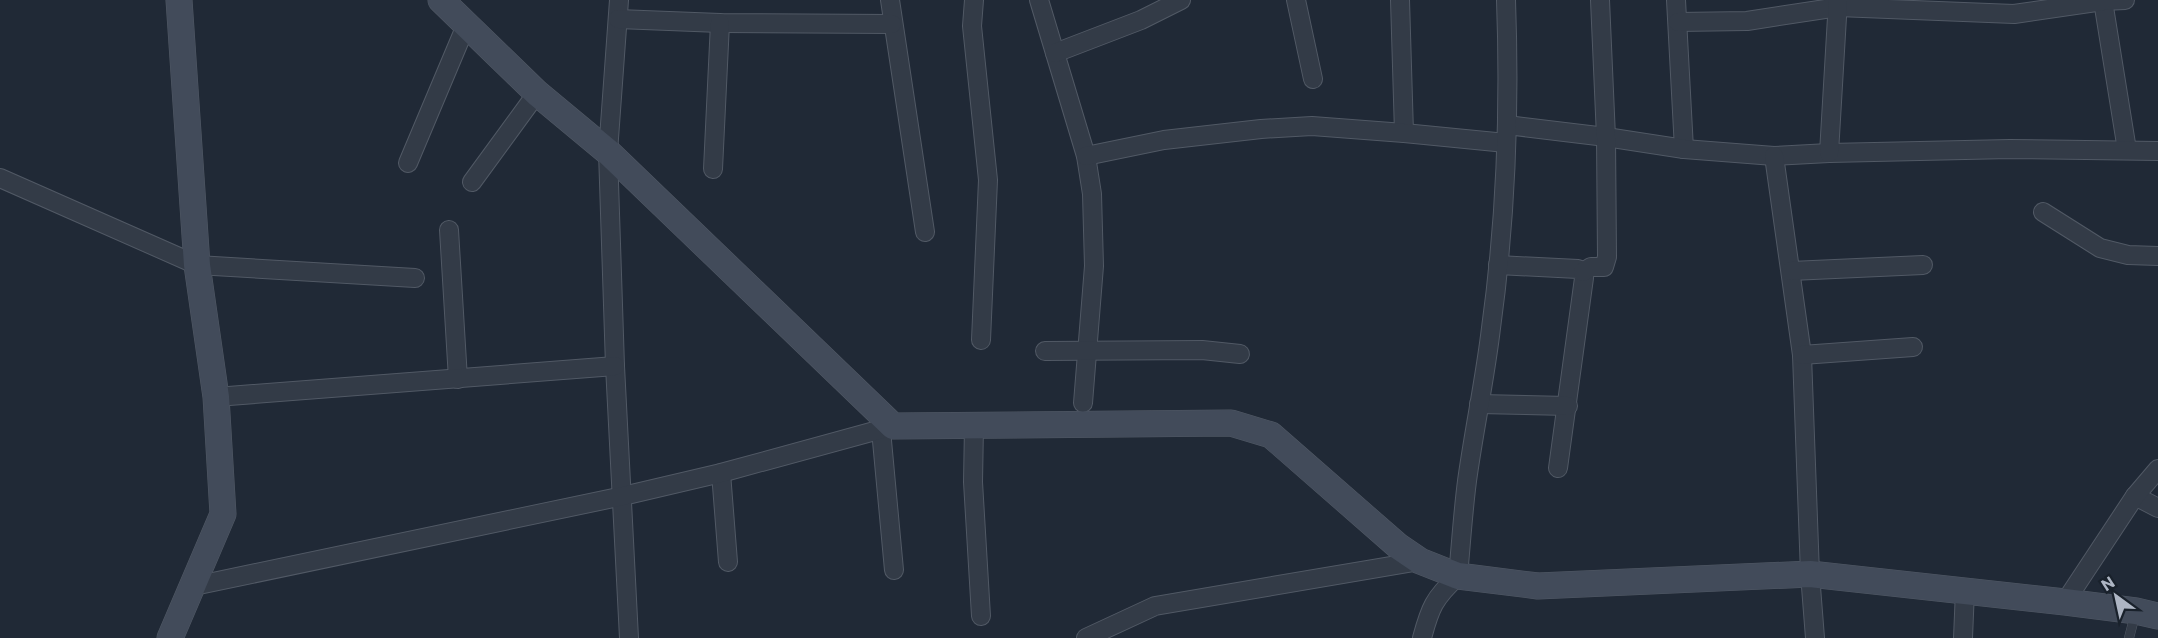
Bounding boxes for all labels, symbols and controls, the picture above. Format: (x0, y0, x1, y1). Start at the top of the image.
north arrow (2086, 566, 2146, 626)
text: N (2097, 572, 2118, 594)

